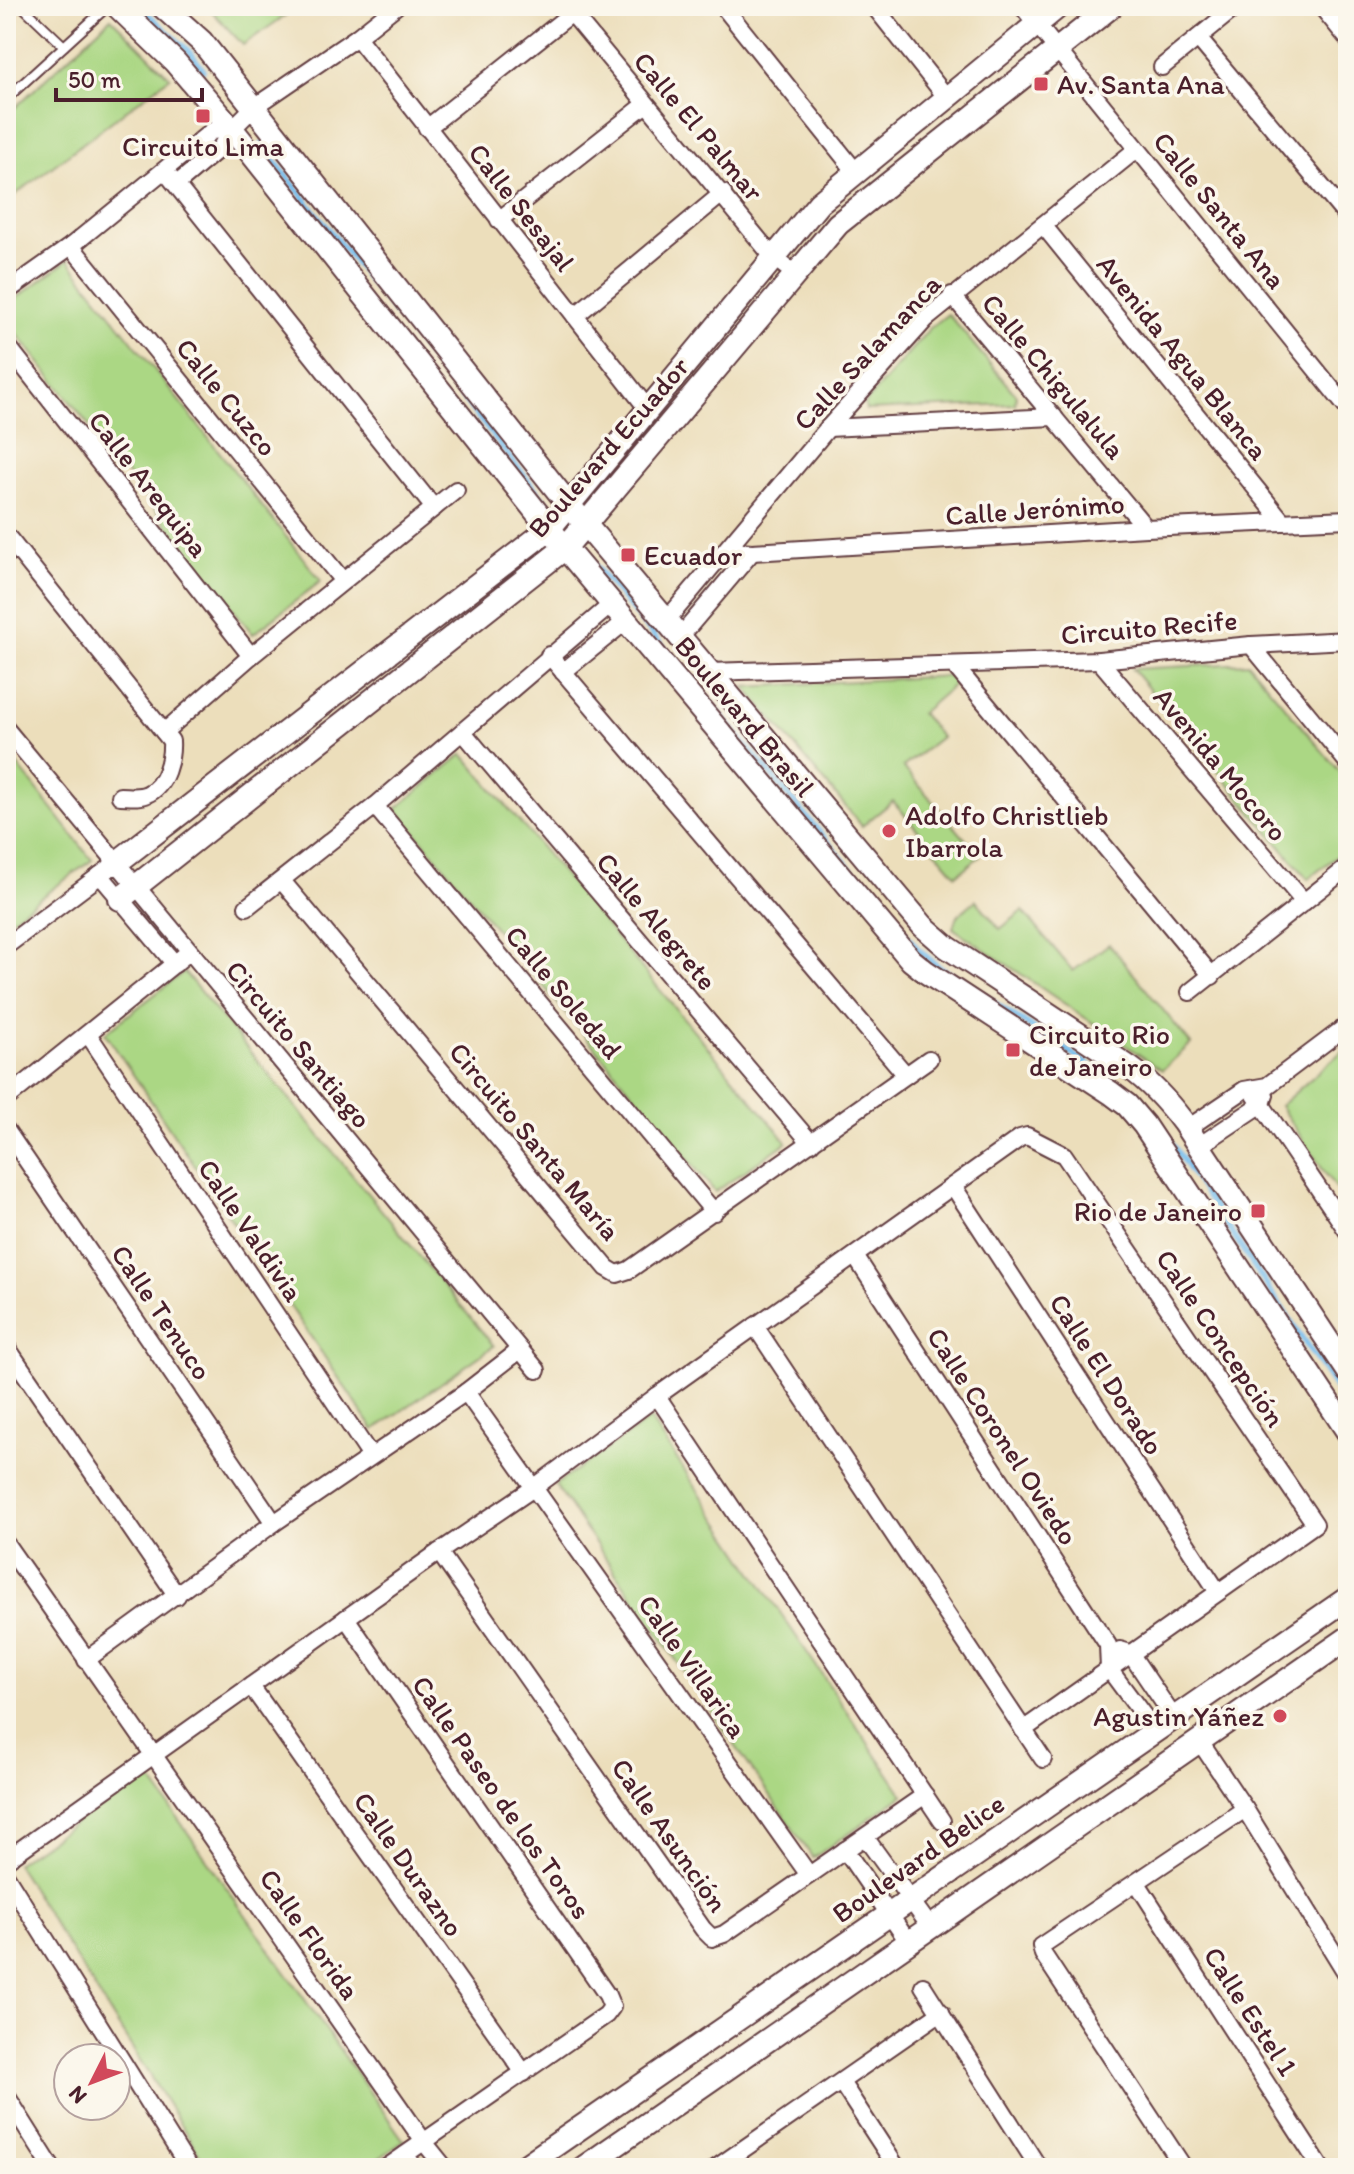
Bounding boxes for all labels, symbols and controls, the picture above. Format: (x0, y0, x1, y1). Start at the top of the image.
street label: Calle El Palmar (627, 44, 771, 208)
scale bar (56, 52, 202, 102)
text: 50 m (68, 65, 121, 94)
place label: Av. Santa Ana (1057, 67, 1225, 101)
marker: Av. Santa Ana (1032, 75, 1050, 93)
marker: Circuito Lima (194, 107, 212, 125)
street label: Calle Santa Ana (1146, 125, 1294, 296)
place label: Circuito Lima (122, 129, 284, 163)
street label: Calle Sesajal (461, 136, 583, 278)
street label: Avenida Agua Blanca (1090, 248, 1276, 467)
street label: Calle Salamanca (786, 267, 948, 437)
street label: Calle Chigulalula (975, 286, 1133, 466)
street label: Calle Cuzco (169, 331, 285, 463)
street label: Boulevard Ecuador (520, 350, 696, 544)
street label: Calle Arequipa (81, 404, 217, 564)
street label: Calle Jerónimo (944, 486, 1126, 532)
place label: Ecuador (644, 538, 742, 572)
marker: Ecuador (619, 546, 637, 564)
street label: Circuito Recife (1059, 602, 1239, 652)
street label: Boulevard Brasil (668, 629, 822, 803)
street label: Avenida Mocoro (1147, 680, 1295, 848)
place label: Adolfo Christlieb Ibarrola (905, 798, 1109, 864)
marker: Adolfo Christlieb Ibarrola (880, 822, 898, 840)
street label: Calle Alegrete (590, 845, 724, 997)
street label: Calle Soledad (498, 918, 630, 1066)
street label: Circuito Santiago (219, 953, 379, 1135)
place label: Circuito Rio de Janeiro (1029, 1017, 1170, 1083)
street label: Circuito Santa María (442, 1035, 628, 1247)
marker: Circuito Rio de Janeiro (1004, 1041, 1022, 1059)
street label: Calle Valdivia (191, 1152, 311, 1308)
place label: Rio de Janeiro (1074, 1194, 1242, 1228)
marker: Rio de Janeiro (1249, 1202, 1267, 1220)
street label: Calle Tenuco (104, 1238, 220, 1386)
street label: Calle Concepción (1149, 1243, 1293, 1433)
street label: Calle El Dorado (1042, 1287, 1172, 1461)
street label: Calle Coronel Oviedo (920, 1321, 1086, 1551)
street label: Calle Villarica (631, 1588, 755, 1745)
street label: Calle Paseo de los Toros (405, 1669, 599, 1925)
place label: Agustin Yáñez (1093, 1699, 1264, 1733)
marker: Agustin Yáñez (1271, 1707, 1289, 1725)
street label: Calle Asunción (604, 1751, 736, 1919)
street label: Calle Durazno (347, 1785, 471, 1943)
street label: Boulevard Belice (825, 1786, 1011, 1930)
street label: Calle Florida (253, 1862, 368, 2006)
street label: Calle Estel 1 (1197, 1940, 1305, 2082)
north arrow (52, 2042, 132, 2122)
text: N (63, 2080, 93, 2110)

